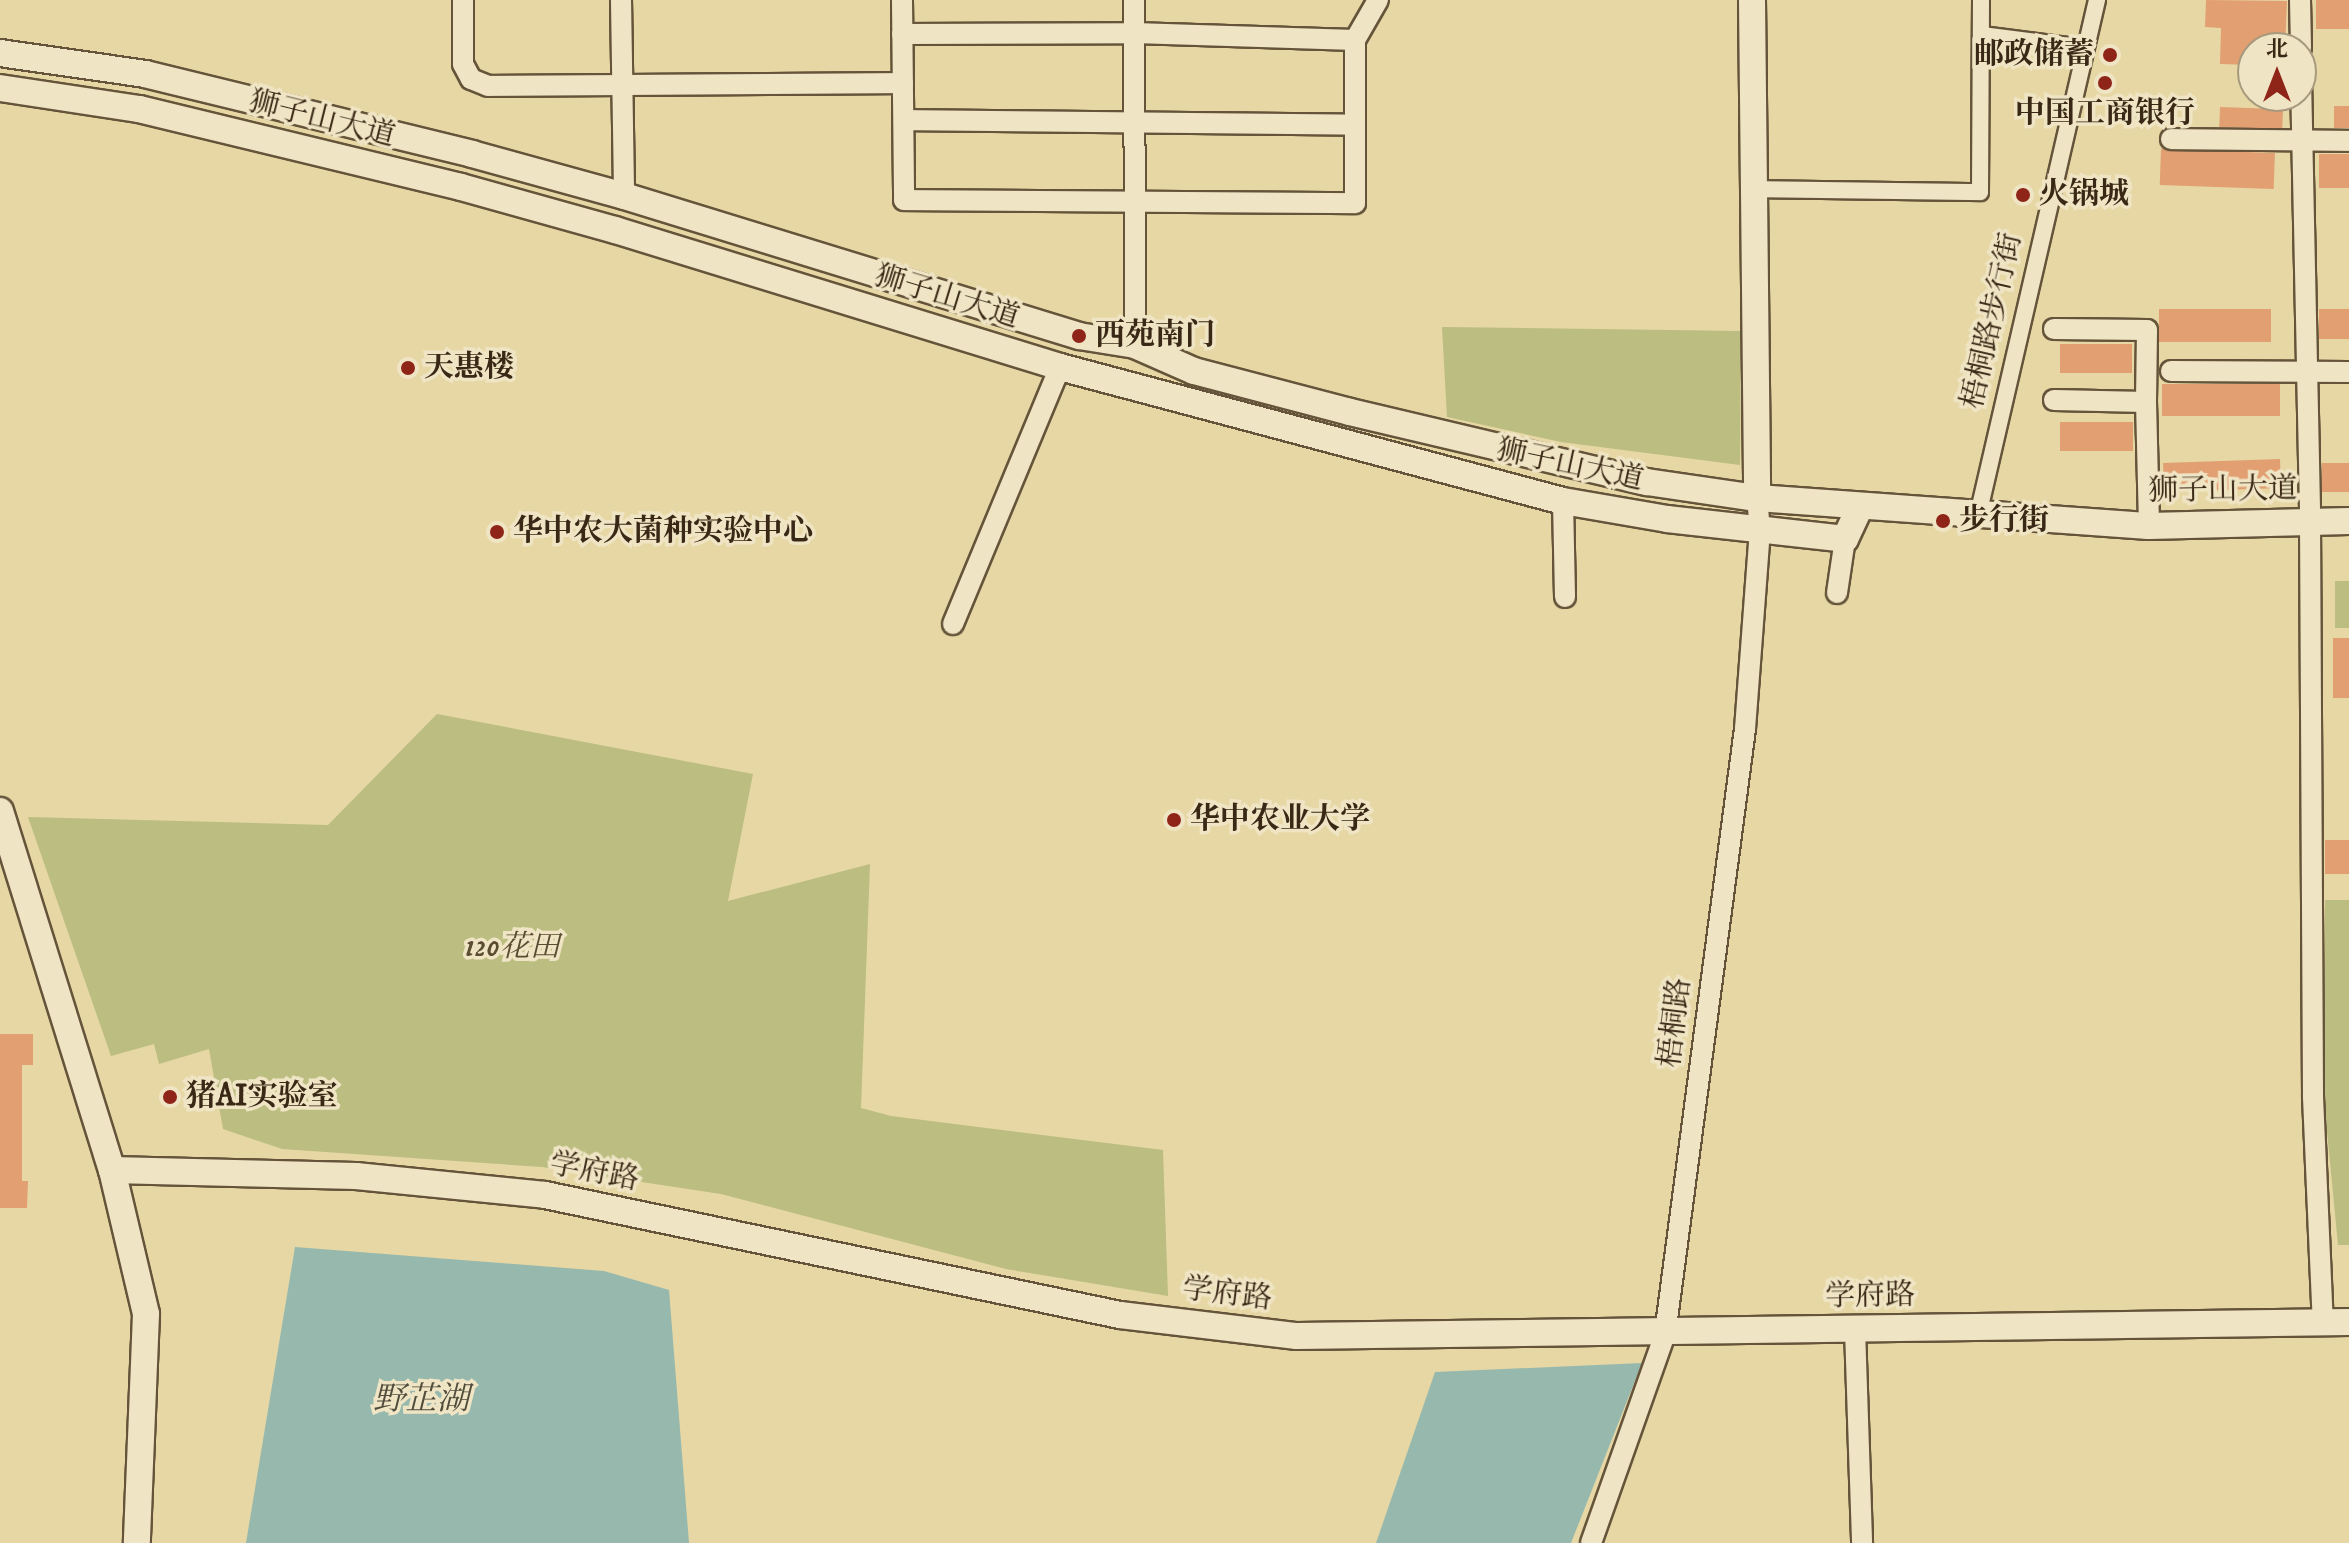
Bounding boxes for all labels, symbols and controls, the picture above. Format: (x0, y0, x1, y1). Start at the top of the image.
north arrow (2237, 32, 2317, 112)
text: 北 (2266, 36, 2288, 63)
place label: 邮政储蓄 (1974, 37, 2094, 73)
marker: 邮政储蓄 (2101, 46, 2119, 64)
marker: 中国工商银行 (2096, 74, 2114, 92)
street label: 狮子山大道 (245, 84, 399, 156)
place label: 中国工商银行 (2015, 96, 2195, 132)
place label: 火锅城 (2039, 177, 2129, 213)
marker: 火锅城 (2014, 186, 2032, 204)
street label: 梧桐路步行街 (1955, 229, 2031, 413)
street label: 狮子山大道 (870, 259, 1024, 337)
place label: 西苑南门 (1095, 318, 1215, 354)
marker: 西苑南门 (1070, 327, 1088, 345)
place label: 天惠楼 (424, 350, 514, 386)
marker: 天惠楼 (399, 359, 417, 377)
street label: 狮子山大道 (1493, 433, 1647, 499)
street label: 狮子山大道 (2148, 472, 2298, 510)
place label: 步行街 (1959, 503, 2049, 539)
marker: 步行街 (1934, 512, 1952, 530)
place label: 华中农大菌种实验中心 (513, 514, 813, 550)
marker: 华中农大菌种实验中心 (488, 523, 506, 541)
place label: 华中农业大学 (1190, 802, 1370, 838)
marker: 华中农业大学 (1165, 811, 1183, 829)
park label: 120花田 (464, 930, 560, 966)
street label: 梧桐路 (1653, 976, 1699, 1070)
place label: 猪AI实验室 (186, 1079, 337, 1115)
marker: 猪AI实验室 (161, 1088, 179, 1106)
street label: 学府路 (546, 1147, 642, 1199)
street label: 学府路 (1180, 1272, 1274, 1318)
street label: 学府路 (1825, 1278, 1915, 1316)
water label: 野芷湖 (373, 1381, 469, 1419)

